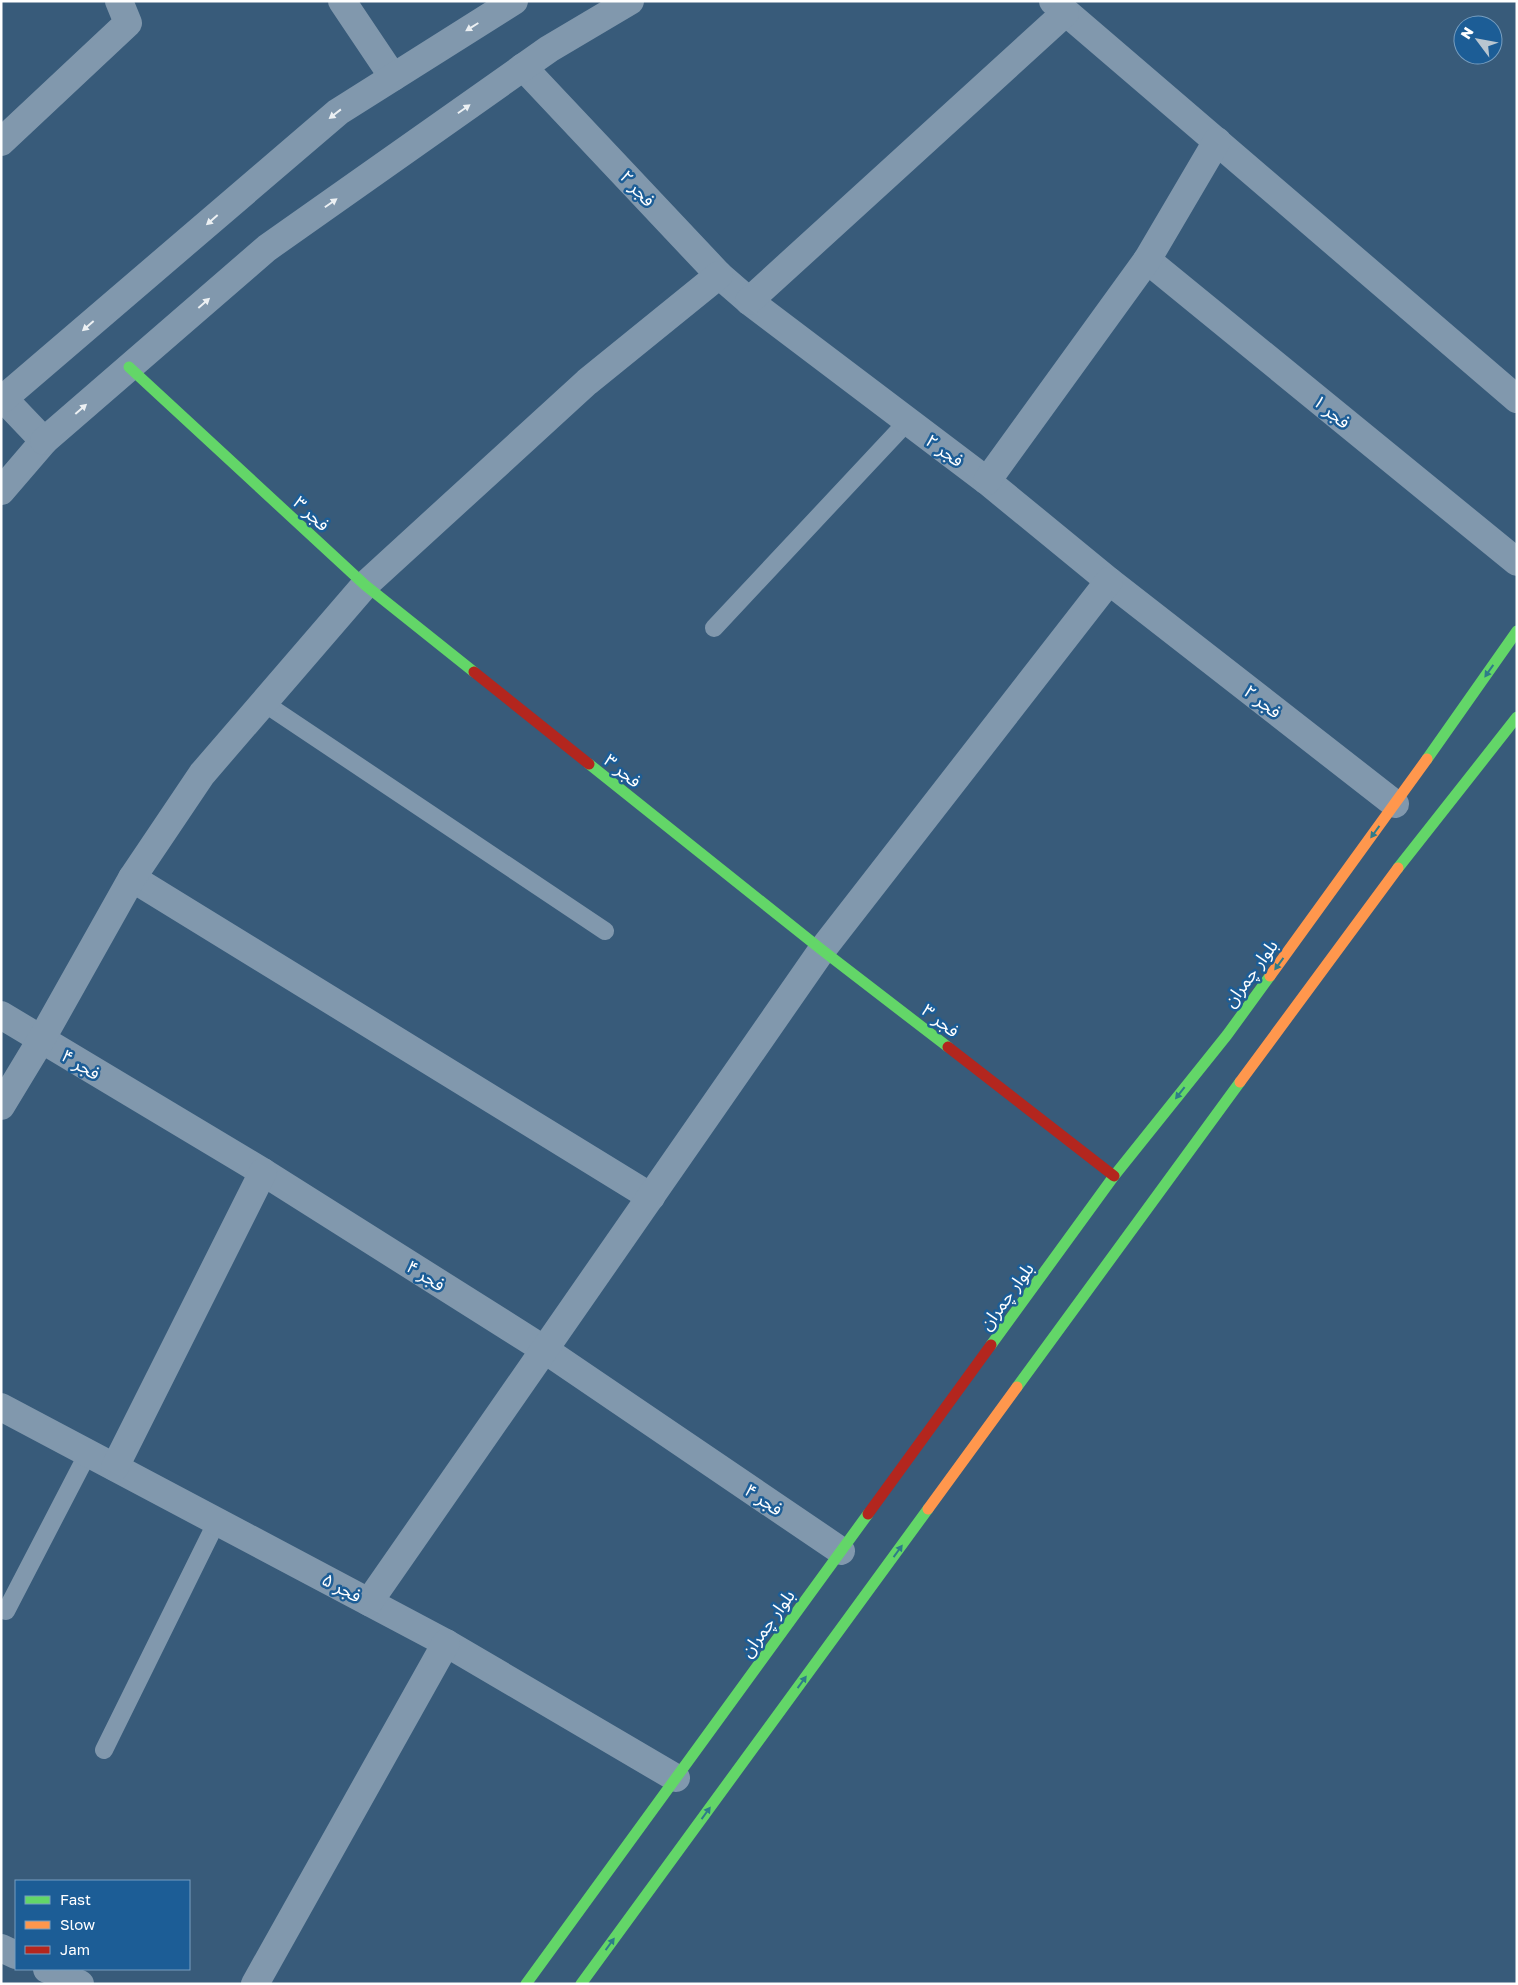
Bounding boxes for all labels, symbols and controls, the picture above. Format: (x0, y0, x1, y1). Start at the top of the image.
north arrow (1453, 15, 1503, 65)
one-way arrow (466, 23, 479, 32)
text: N (1457, 24, 1477, 42)
one-way arrow (457, 103, 470, 114)
one-way arrow (329, 109, 342, 120)
street label: فجر ۲ (615, 165, 660, 211)
one-way arrow (324, 198, 338, 208)
one-way arrow (206, 214, 218, 226)
one-way arrow (197, 297, 209, 309)
one-way arrow (82, 320, 95, 331)
street label: فجر ۱ (1308, 389, 1355, 433)
one-way arrow (74, 404, 87, 415)
street label: فجر ۲ (921, 429, 968, 472)
street label: فجر ۳ (289, 491, 335, 536)
one-way arrow (1484, 664, 1494, 678)
street label: فجر ۲ (1239, 680, 1286, 723)
street label: فجر ۳ (599, 748, 646, 792)
one-way arrow (1370, 825, 1380, 839)
street label: بلوار چمران (1218, 935, 1283, 1012)
one-way arrow (1274, 957, 1284, 970)
street label: فجر ۳ (917, 999, 964, 1042)
street label: فجر ۴ (57, 1044, 104, 1085)
one-way arrow (1175, 1086, 1186, 1099)
street label: فجر ۴ (402, 1255, 449, 1296)
street label: بلوار چمران (974, 1258, 1039, 1335)
street label: فجر ۴ (740, 1478, 787, 1521)
one-way arrow (893, 1544, 903, 1558)
street label: فجر ۵ (318, 1568, 365, 1607)
street label: بلوار چمران (735, 1585, 800, 1662)
one-way arrow (797, 1675, 807, 1689)
one-way arrow (701, 1806, 711, 1820)
legend (15, 1880, 190, 1970)
text: Fast (60, 1890, 91, 1908)
text: Slow (60, 1915, 95, 1933)
one-way arrow (605, 1937, 615, 1951)
text: Jam (60, 1940, 90, 1958)

